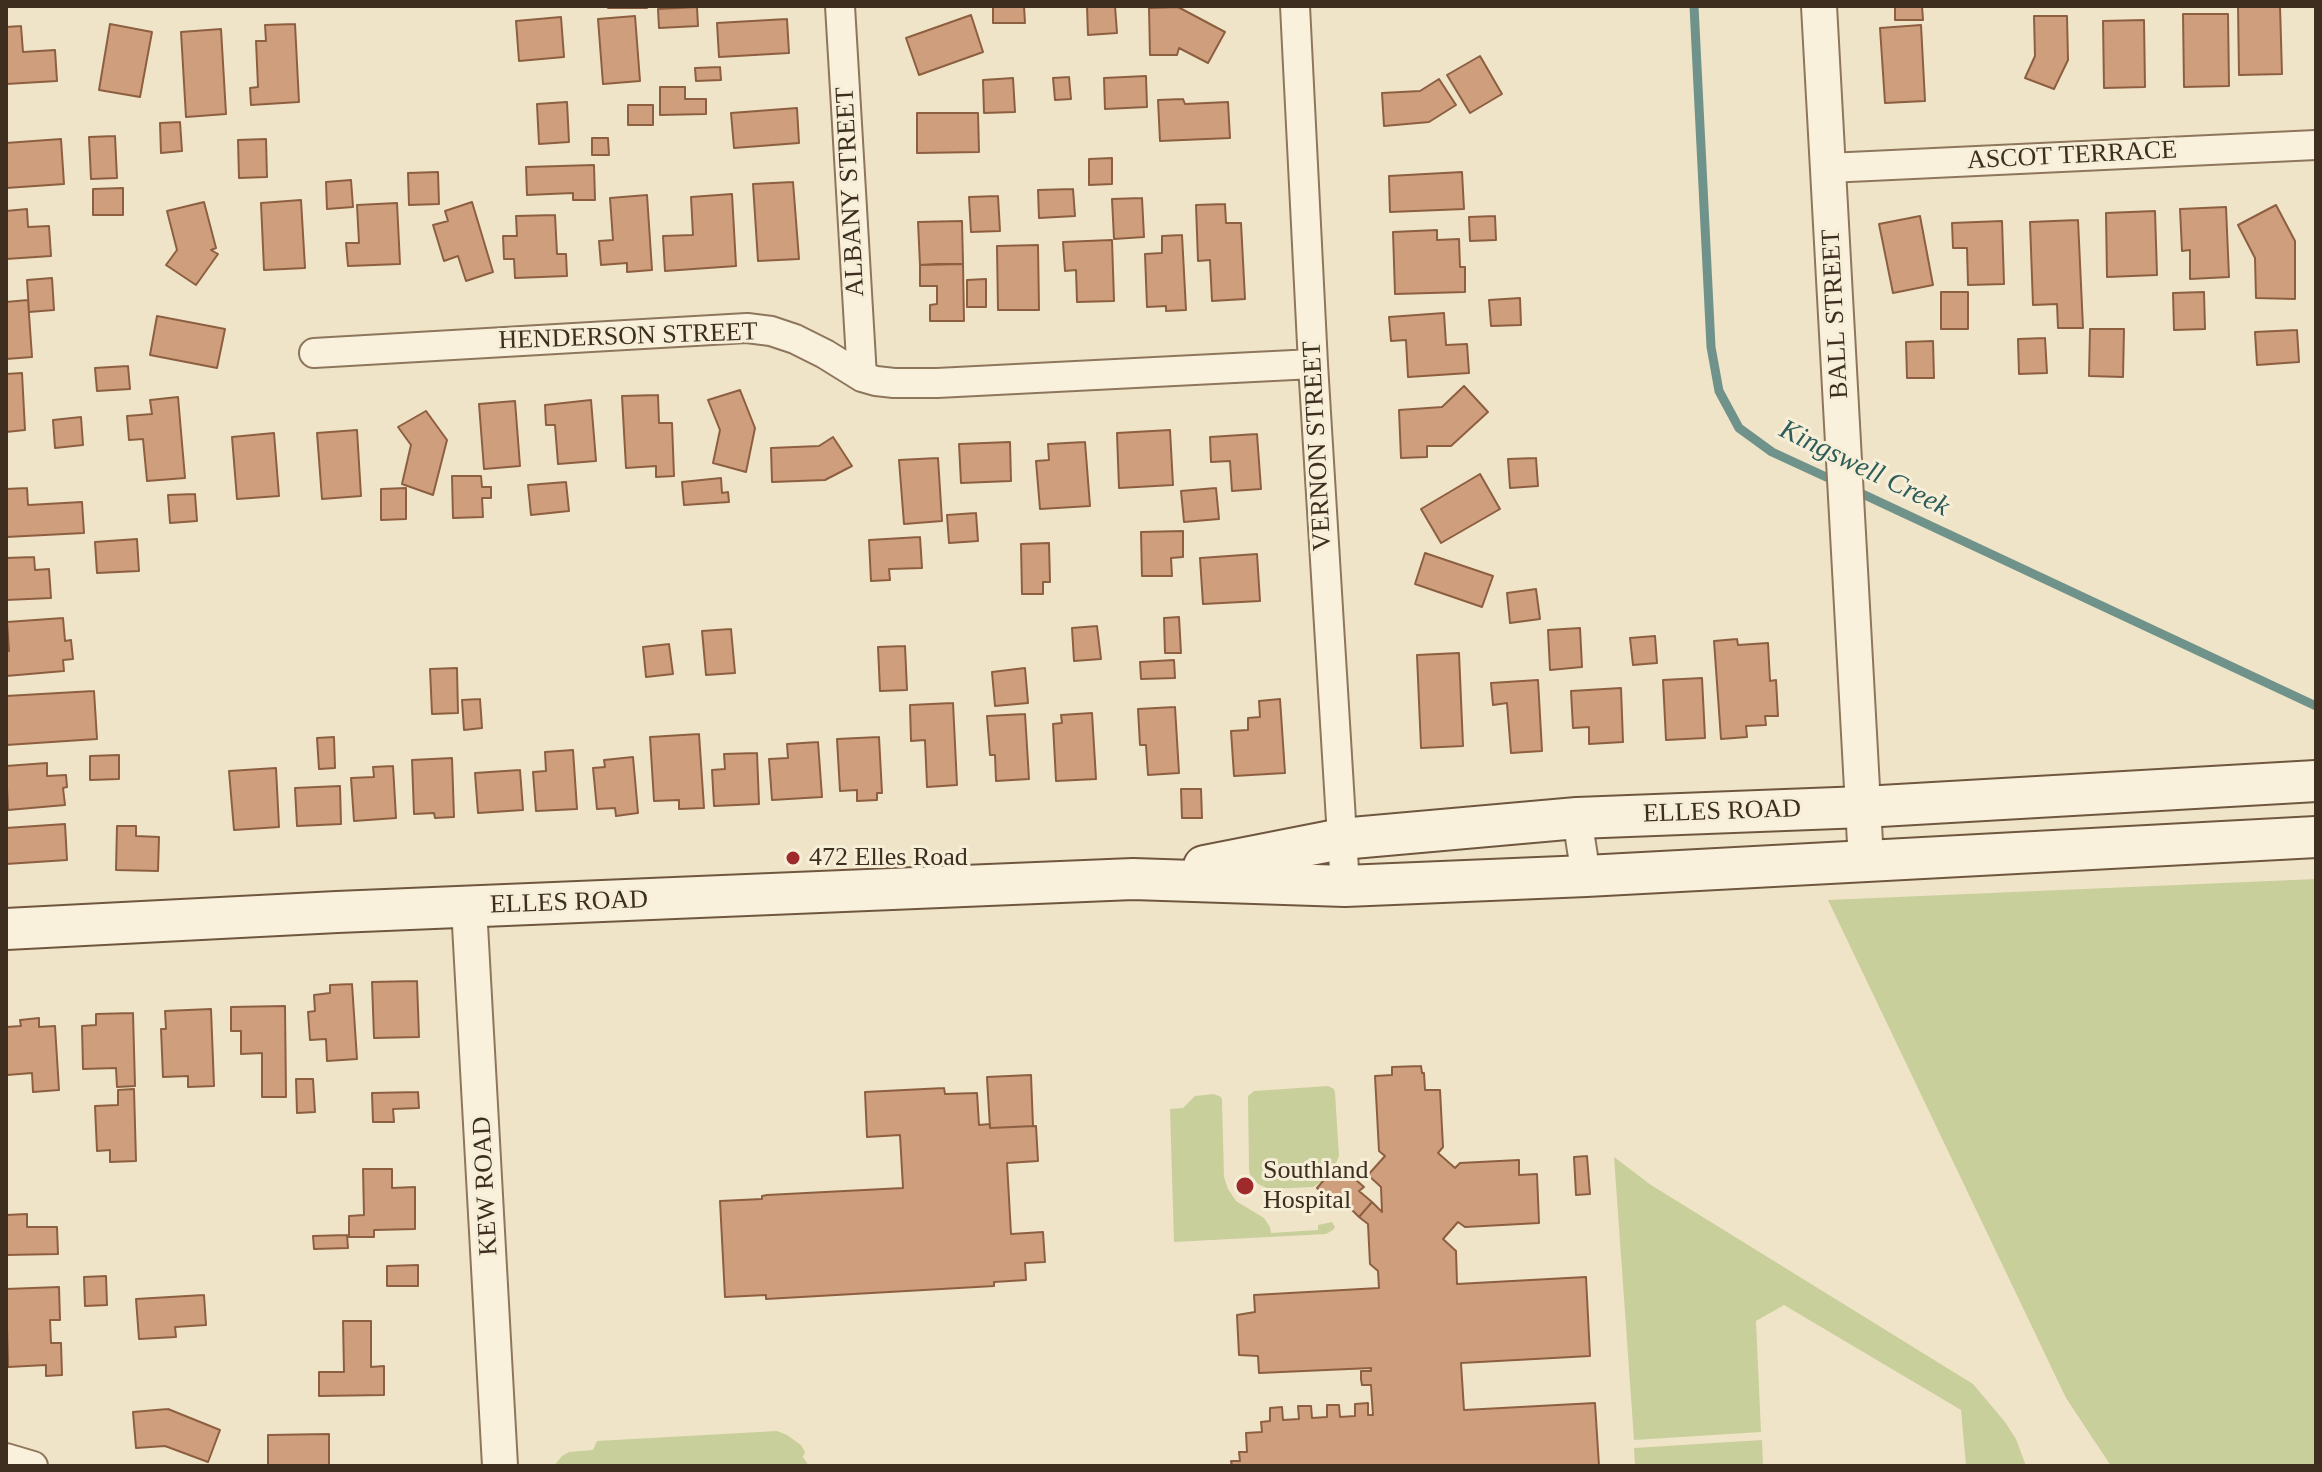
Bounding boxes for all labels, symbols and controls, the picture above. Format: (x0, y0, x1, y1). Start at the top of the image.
street label: ALBANY STREET (830, 86, 872, 298)
street label: ASCOT TERRACE (1966, 135, 2178, 177)
street label: BALL STREET (1816, 228, 1856, 400)
street label: HENDERSON STREET (498, 317, 758, 357)
street label: VERNON STREET (1297, 340, 1339, 552)
water label: Kingswell Creek (1774, 413, 1954, 525)
street label: ELLES ROAD (1642, 794, 1802, 830)
place label: 472 Elles Road (809, 842, 968, 874)
marker: 472 Elles Road (784, 849, 802, 867)
street label: ELLES ROAD (489, 885, 649, 921)
street label: KEW ROAD (467, 1116, 505, 1256)
place label: Southland Hospital (1263, 1155, 1368, 1216)
marker: Southland Hospital (1234, 1175, 1256, 1197)

